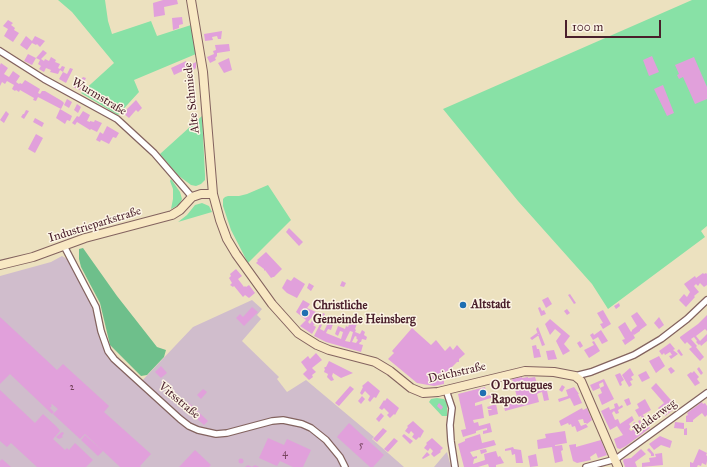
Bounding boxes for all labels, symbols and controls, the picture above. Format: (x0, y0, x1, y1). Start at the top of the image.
scale bar (567, 12, 663, 38)
text: 100 m (572, 20, 603, 34)
street label: Alte Schmiede (181, 62, 203, 134)
street label: Wurmstraße (69, 75, 129, 119)
street label: Industrieparkstraße (47, 204, 143, 246)
place label: Altstadt (471, 298, 510, 312)
place label: Christliche Gemeinde Heinsberg (313, 299, 416, 327)
marker: Altstadt (458, 300, 468, 310)
marker: Christliche Gemeinde Heinsberg (300, 308, 310, 318)
street label: Deichstraße (427, 359, 487, 387)
place label: O Portugues Raposo (491, 379, 552, 407)
street label: Vitsstraße (155, 380, 203, 422)
house number: 2 (70, 382, 74, 394)
marker: O Portugues Raposo (478, 388, 488, 398)
street label: Belderweg (631, 396, 679, 438)
house number: 5 (359, 440, 363, 452)
house number: 4 (282, 448, 288, 460)

